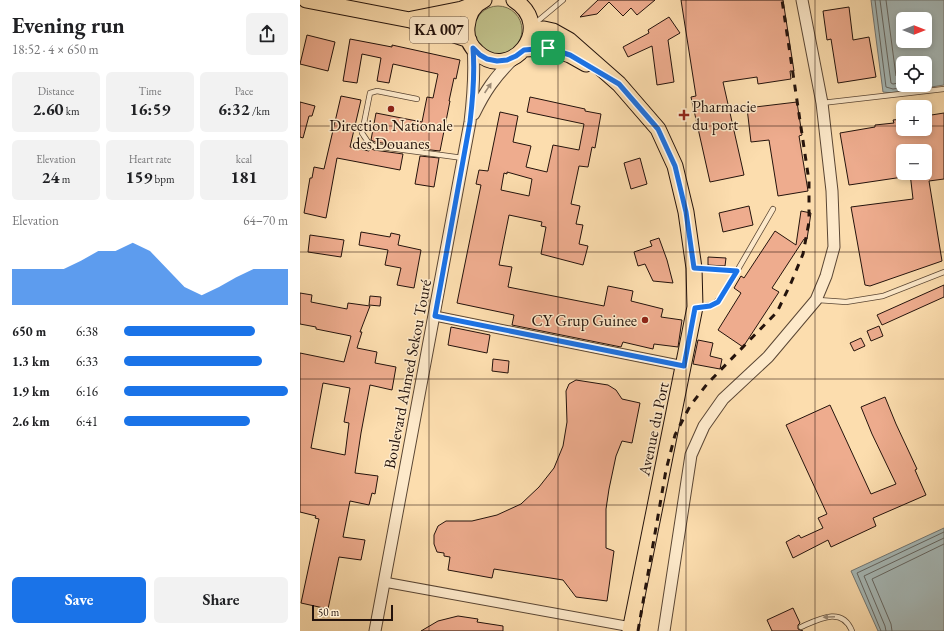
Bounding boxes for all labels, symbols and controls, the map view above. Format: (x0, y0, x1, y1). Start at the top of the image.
text: Evening run (12, 11, 125, 40)
north arrow (896, 12, 932, 48)
map controls (896, 12, 932, 180)
button: share (246, 13, 288, 55)
road number: KA 007 (410, 17, 468, 43)
pin (531, 31, 565, 65)
icon: arrive (537, 37, 559, 59)
text: 18:52 · 4 × 650 m (12, 41, 99, 58)
button: locate (896, 56, 932, 92)
one-way arrow (484, 83, 492, 93)
text: Distance (38, 84, 74, 98)
text: Time (139, 84, 161, 98)
text: Pace (235, 84, 253, 98)
place label: Pharmacie du port (692, 96, 756, 135)
text: 2.60 (32, 98, 64, 120)
text: 16:59 (130, 98, 170, 120)
text: 6:32 (218, 98, 250, 120)
button: + (896, 100, 932, 136)
text: km (64, 104, 80, 118)
text: /km (250, 104, 270, 118)
marker: Direction Nationale des Douanes (386, 104, 396, 114)
marker: Pharmacie du port (679, 110, 689, 120)
place label: Direction Nationale des Douanes (329, 115, 453, 154)
button: − (896, 144, 932, 180)
text: Elevation (36, 152, 76, 166)
text: Heart rate (129, 152, 171, 166)
text: kcal (236, 152, 252, 166)
text: 24 (42, 166, 60, 188)
text: 159 (125, 166, 152, 188)
text: 181 (231, 166, 257, 188)
text: m (60, 172, 70, 186)
text: bpm (152, 172, 175, 186)
text: Elevation (12, 212, 59, 229)
text: 64–70 m (243, 212, 288, 229)
street label: Boulevard Ahmed Sekou Touré (379, 278, 436, 471)
place label: CY Grup Guinee (531, 310, 637, 331)
marker: CY Grup Guinee (640, 315, 650, 325)
text: 650 m (12, 323, 46, 340)
text: 6:38 (76, 323, 98, 340)
text: 1.3 km (12, 353, 50, 370)
text: 6:33 (76, 353, 98, 370)
street label: Avenue du Port (633, 380, 674, 479)
text: 1.9 km (12, 383, 50, 400)
text: 6:16 (76, 383, 98, 400)
text: 2.6 km (12, 413, 50, 430)
text: 6:41 (76, 413, 98, 430)
button: Save (12, 577, 146, 623)
button: Share (154, 577, 288, 623)
scale bar (312, 603, 393, 622)
text: 50 m (318, 605, 339, 619)
one-way arrow (822, 614, 835, 620)

